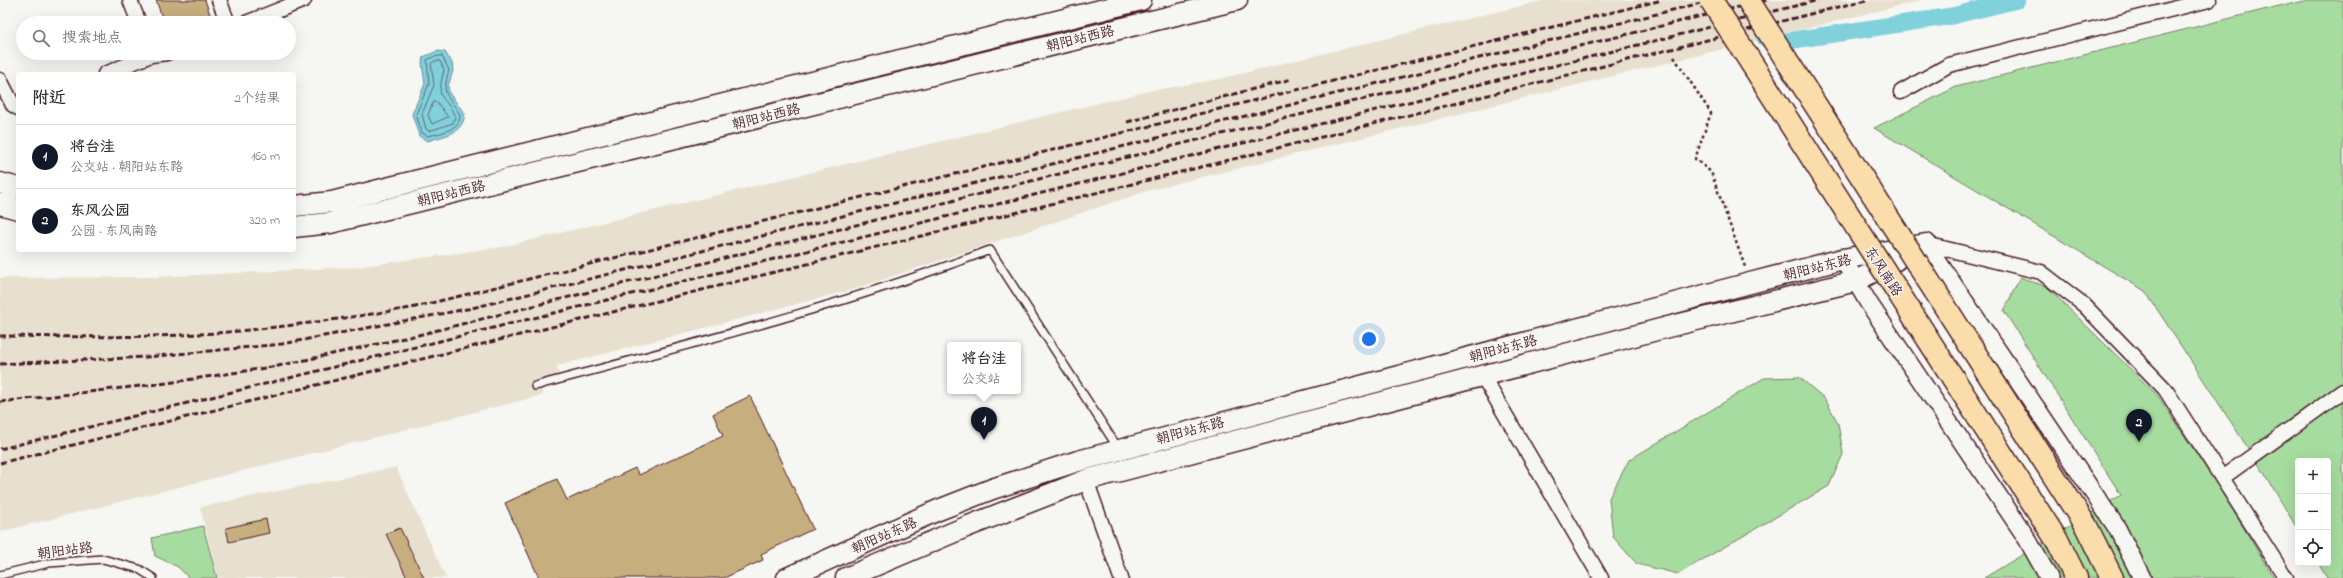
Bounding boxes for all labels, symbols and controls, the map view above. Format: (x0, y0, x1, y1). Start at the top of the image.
search box (16, 16, 296, 60)
street label: 朝阳站西路 (1044, 21, 1117, 58)
icon: search (30, 27, 52, 49)
text: 搜索地点 (62, 27, 122, 49)
text: 附近 (32, 86, 66, 111)
text: 2个结果 (235, 89, 280, 108)
street label: 朝阳站西路 (730, 99, 803, 136)
text: 将台洼 (70, 136, 115, 158)
text: 1 (43, 147, 47, 166)
text: 160 m (251, 147, 280, 166)
text: 公交站 · 朝阳站东路 (70, 158, 183, 177)
street label: 朝阳站西路 (415, 176, 488, 213)
text: 东风公园 (70, 200, 130, 222)
text: 2 (42, 211, 48, 230)
text: 320 m (249, 211, 280, 230)
text: 公园 · 东风南路 (70, 222, 157, 241)
street label: 东风南路 (1859, 243, 1907, 301)
street label: 朝阳站东路 (1781, 250, 1854, 287)
your location (1359, 329, 1379, 349)
street label: 朝阳站东路 (1467, 330, 1540, 369)
popup (947, 342, 1021, 394)
text: 将台洼 (961, 348, 1007, 370)
text: 公交站 (961, 370, 1001, 389)
pin: 1 (971, 407, 997, 440)
pin: 2 (2126, 409, 2152, 442)
street label: 朝阳站东路 (1154, 412, 1227, 451)
map controls (2295, 458, 2331, 566)
button: + (2295, 458, 2331, 494)
button: − (2295, 494, 2331, 530)
street label: 朝阳站东路 (848, 513, 921, 560)
button: locate (2295, 530, 2331, 566)
street label: 朝阳站路 (36, 538, 94, 565)

